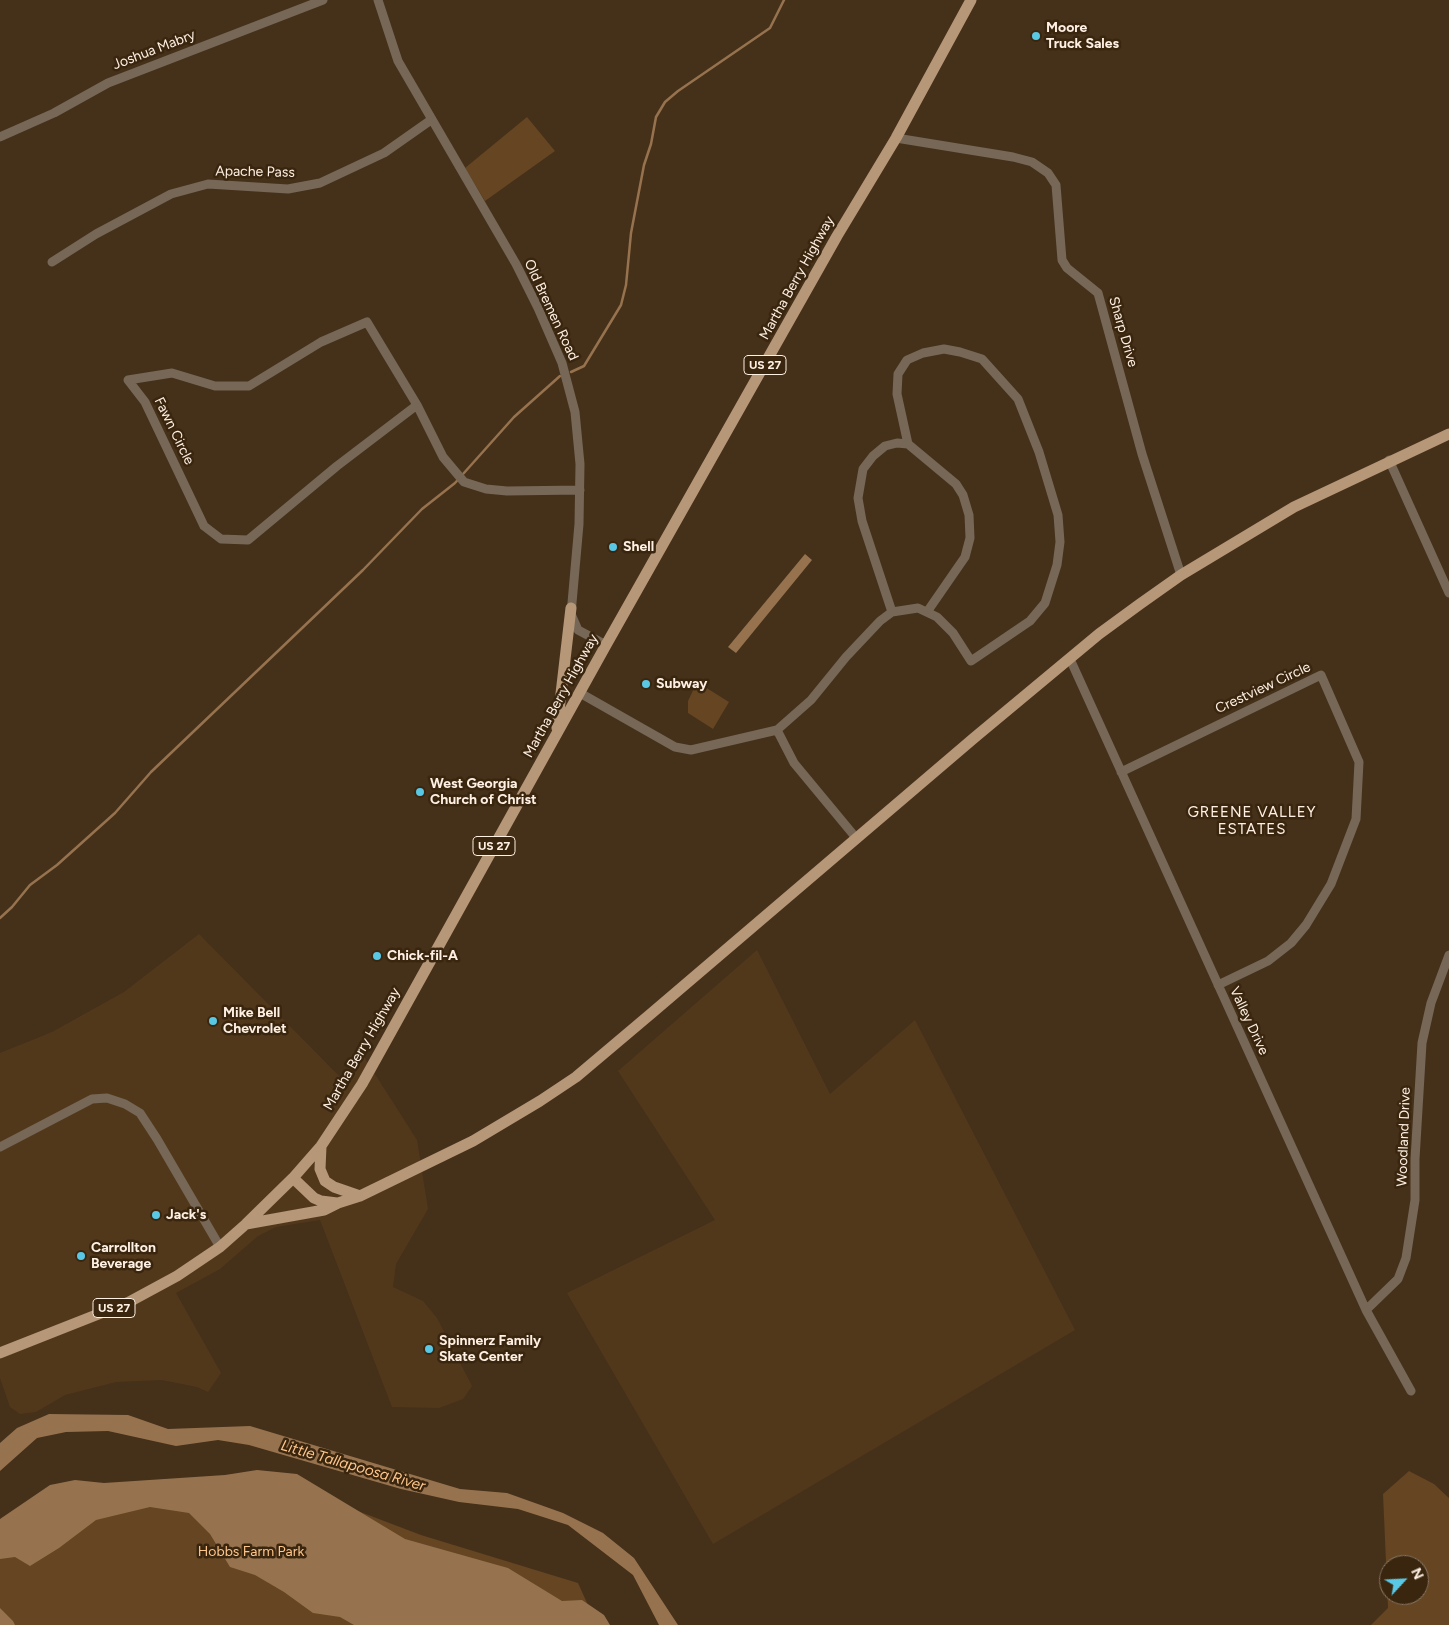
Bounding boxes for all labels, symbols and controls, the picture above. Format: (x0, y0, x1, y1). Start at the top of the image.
place label: Moore Truck Sales (1046, 20, 1119, 52)
street label: Joshua Mabry (110, 27, 198, 73)
marker: Moore Truck Sales (1030, 30, 1042, 42)
street label: Apache Pass (215, 163, 295, 181)
street label: Martha Berry Highway (756, 213, 838, 343)
street label: Old Bremen Road (520, 257, 582, 363)
street label: Sharp Drive (1105, 295, 1141, 369)
road number: US 27 (744, 356, 786, 374)
street label: Fawn Circle (150, 394, 198, 468)
place label: Shell (623, 539, 654, 555)
marker: Shell (607, 541, 619, 553)
street label: Martha Berry Highway (520, 631, 602, 761)
street label: Crestview Circle (1213, 659, 1313, 717)
place label: Subway (656, 676, 707, 692)
marker: Subway (640, 678, 652, 690)
place label: West Georgia Church of Christ (430, 776, 537, 809)
marker: West Georgia Church of Christ (414, 786, 426, 798)
district label: GREENE VALLEY ESTATES (1186, 804, 1318, 839)
road number: US 27 (473, 836, 515, 856)
place label: Chick-fil-A (387, 948, 458, 964)
marker: Chick-fil-A (371, 950, 383, 962)
street label: Valley Drive (1226, 984, 1272, 1058)
street label: Martha Berry Highway (320, 985, 404, 1113)
place label: Mike Bell Chevrolet (223, 1005, 287, 1038)
marker: Mike Bell Chevrolet (207, 1015, 219, 1027)
street label: Woodland Drive (1394, 1087, 1414, 1187)
place label: Jack's (166, 1207, 206, 1223)
marker: Jack's (150, 1209, 162, 1221)
place label: Carrollton Beverage (91, 1240, 156, 1272)
marker: Carrollton Beverage (75, 1250, 87, 1262)
road number: US 27 (93, 1299, 135, 1318)
place label: Spinnerz Family Skate Center (439, 1333, 541, 1365)
marker: Spinnerz Family Skate Center (423, 1343, 435, 1355)
water label: Little Tallapoosa River (279, 1437, 427, 1495)
park label: Hobbs Farm Park (198, 1544, 304, 1560)
north arrow (1379, 1555, 1429, 1605)
text: N (1407, 1565, 1427, 1582)

